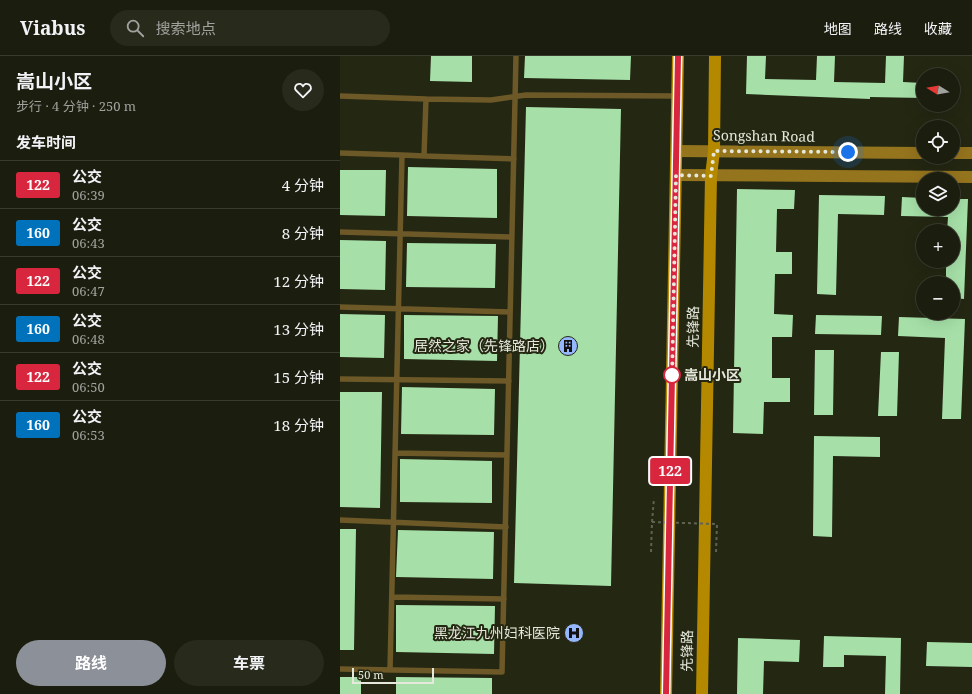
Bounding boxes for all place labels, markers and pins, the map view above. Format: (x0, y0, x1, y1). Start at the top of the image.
building icon: 居然之家（先锋路店） (557, 335, 579, 357)
place label: 居然之家（先锋路店） (414, 336, 554, 355)
place label: 嵩山小区 (684, 365, 740, 384)
marker: 嵩山小区 (663, 366, 681, 384)
hospital icon: 黑龙江九州妇科医院 (563, 622, 585, 644)
place label: 黑龙江九州妇科医院 (434, 623, 560, 642)

